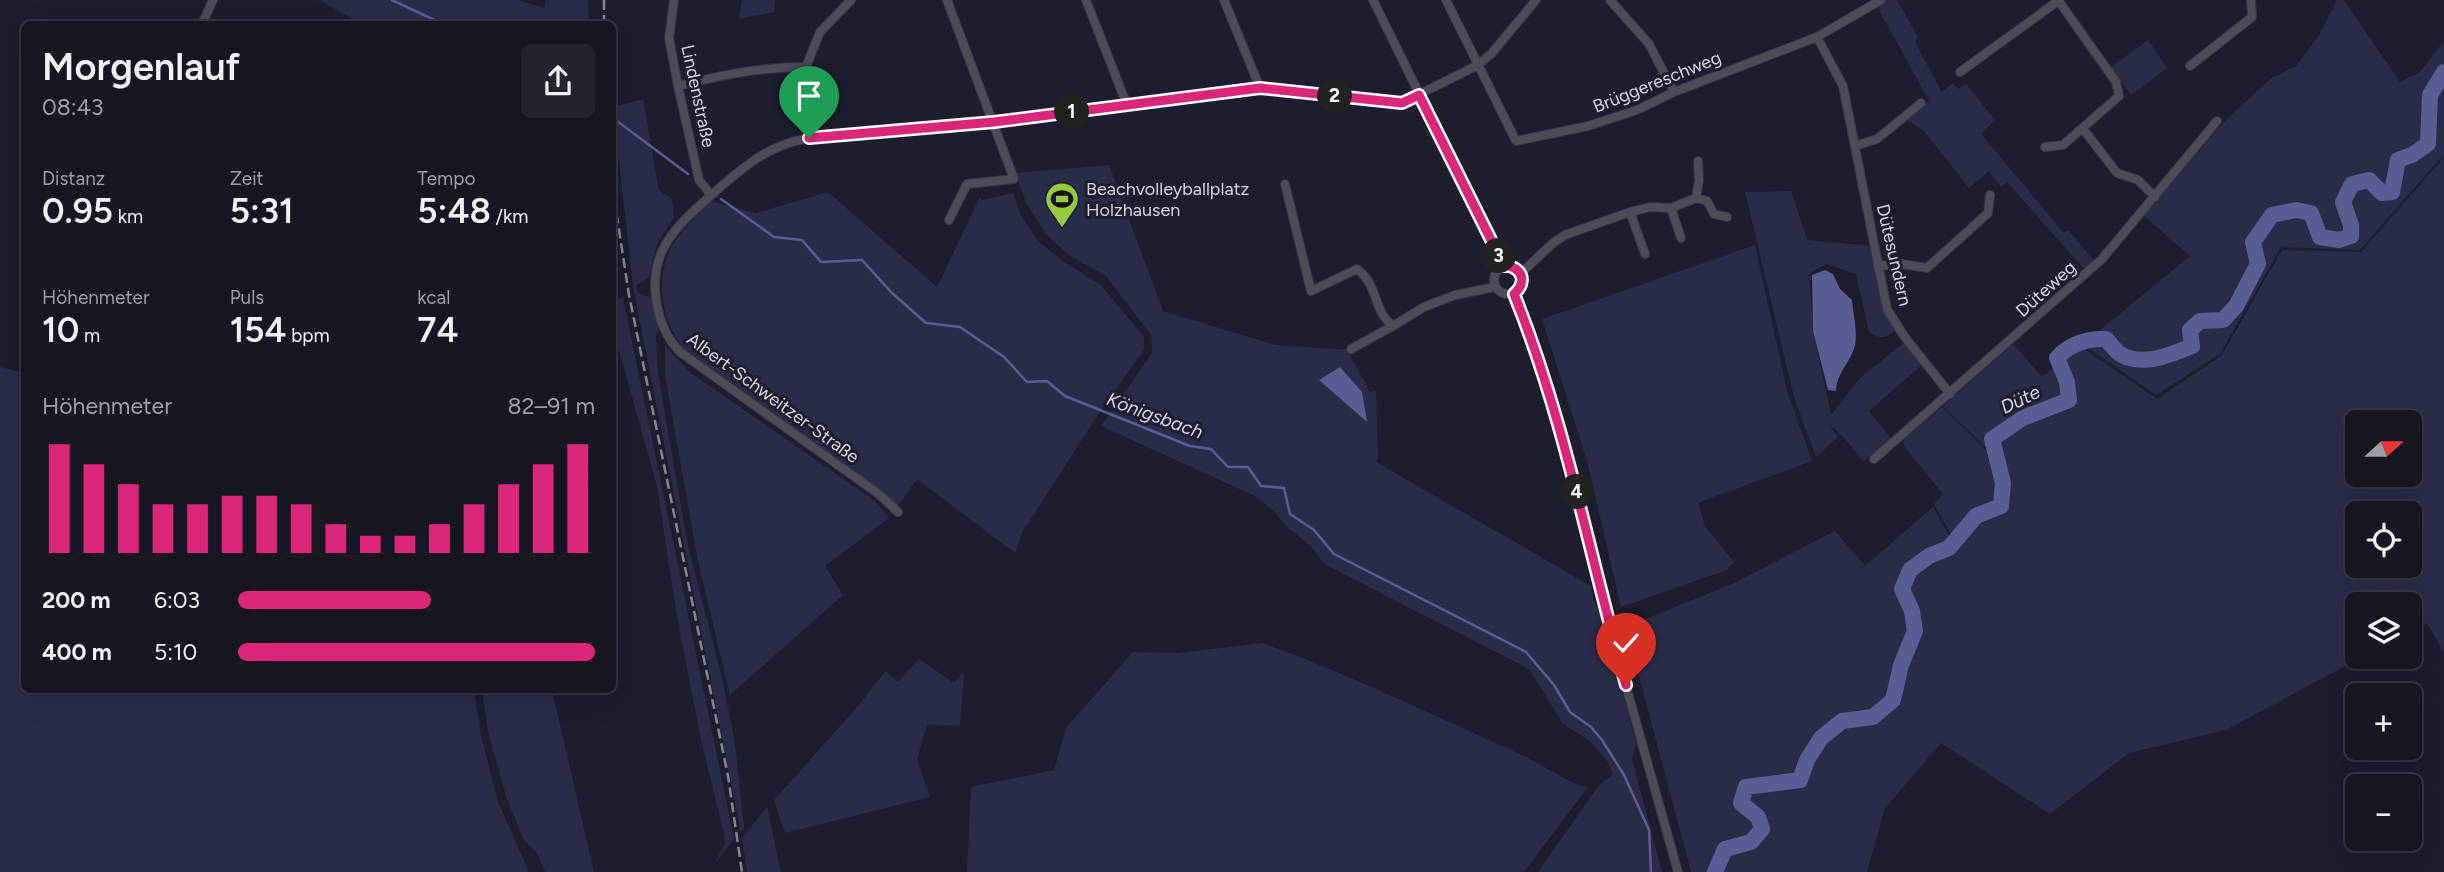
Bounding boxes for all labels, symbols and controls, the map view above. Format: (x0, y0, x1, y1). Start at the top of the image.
street label: Lindenstraße (676, 43, 720, 150)
text: Morgenlauf (42, 44, 240, 90)
button: share (521, 44, 595, 118)
street label: Brüggereschweg (1590, 46, 1724, 118)
pin (779, 66, 839, 138)
icon: arrive (790, 77, 828, 115)
pin: 2 (1318, 78, 1352, 114)
text: 2 (1329, 84, 1340, 107)
text: 08:43 (42, 93, 103, 121)
pin: 1 (1054, 94, 1090, 130)
text: 1 (1067, 100, 1076, 123)
text: Distanz (42, 167, 105, 190)
text: Zeit (230, 167, 264, 190)
text: Tempo (417, 167, 475, 190)
place label: Beachvolleyballplatz Holzhausen (1086, 178, 1249, 221)
sports icon: Beachvolleyballplatz Holzhausen (1043, 180, 1081, 229)
text: 0.95 (42, 190, 113, 232)
text: 5:31 (230, 190, 294, 232)
text: 5:48 (417, 190, 491, 232)
street label: Dütesundern (1872, 202, 1916, 308)
text: km (113, 205, 143, 228)
text: /km (491, 205, 528, 228)
pin: 3 (1482, 238, 1516, 274)
text: 3 (1493, 244, 1504, 267)
street label: Düteweg (2011, 256, 2081, 322)
text: Höhenmeter (42, 286, 149, 309)
text: Puls (230, 286, 264, 309)
text: kcal (417, 286, 451, 309)
text: 10 (42, 309, 79, 351)
text: 154 (230, 309, 287, 351)
text: 74 (417, 309, 459, 351)
text: m (79, 324, 100, 347)
text: bpm (287, 324, 330, 347)
street label: Albert-Schweitzer-Straße (683, 328, 864, 468)
water label: Düte (1997, 380, 2044, 419)
water label: Königsbach (1104, 387, 1206, 444)
text: Höhenmeter (42, 392, 172, 420)
text: 82–91 m (508, 392, 595, 420)
north arrow (2345, 410, 2422, 486)
map controls (2345, 410, 2422, 851)
pin: 4 (1560, 475, 1594, 510)
text: 4 (1570, 480, 1583, 503)
button: locate (2345, 501, 2422, 578)
text: 200 m (42, 586, 111, 614)
text: 6:03 (154, 586, 200, 614)
button: layers (2345, 592, 2422, 669)
pin (1596, 613, 1656, 685)
icon: check (1607, 624, 1645, 662)
text: 400 m (42, 638, 112, 666)
text: 5:10 (154, 638, 197, 666)
button: + (2345, 683, 2422, 760)
button: − (2345, 774, 2422, 851)

